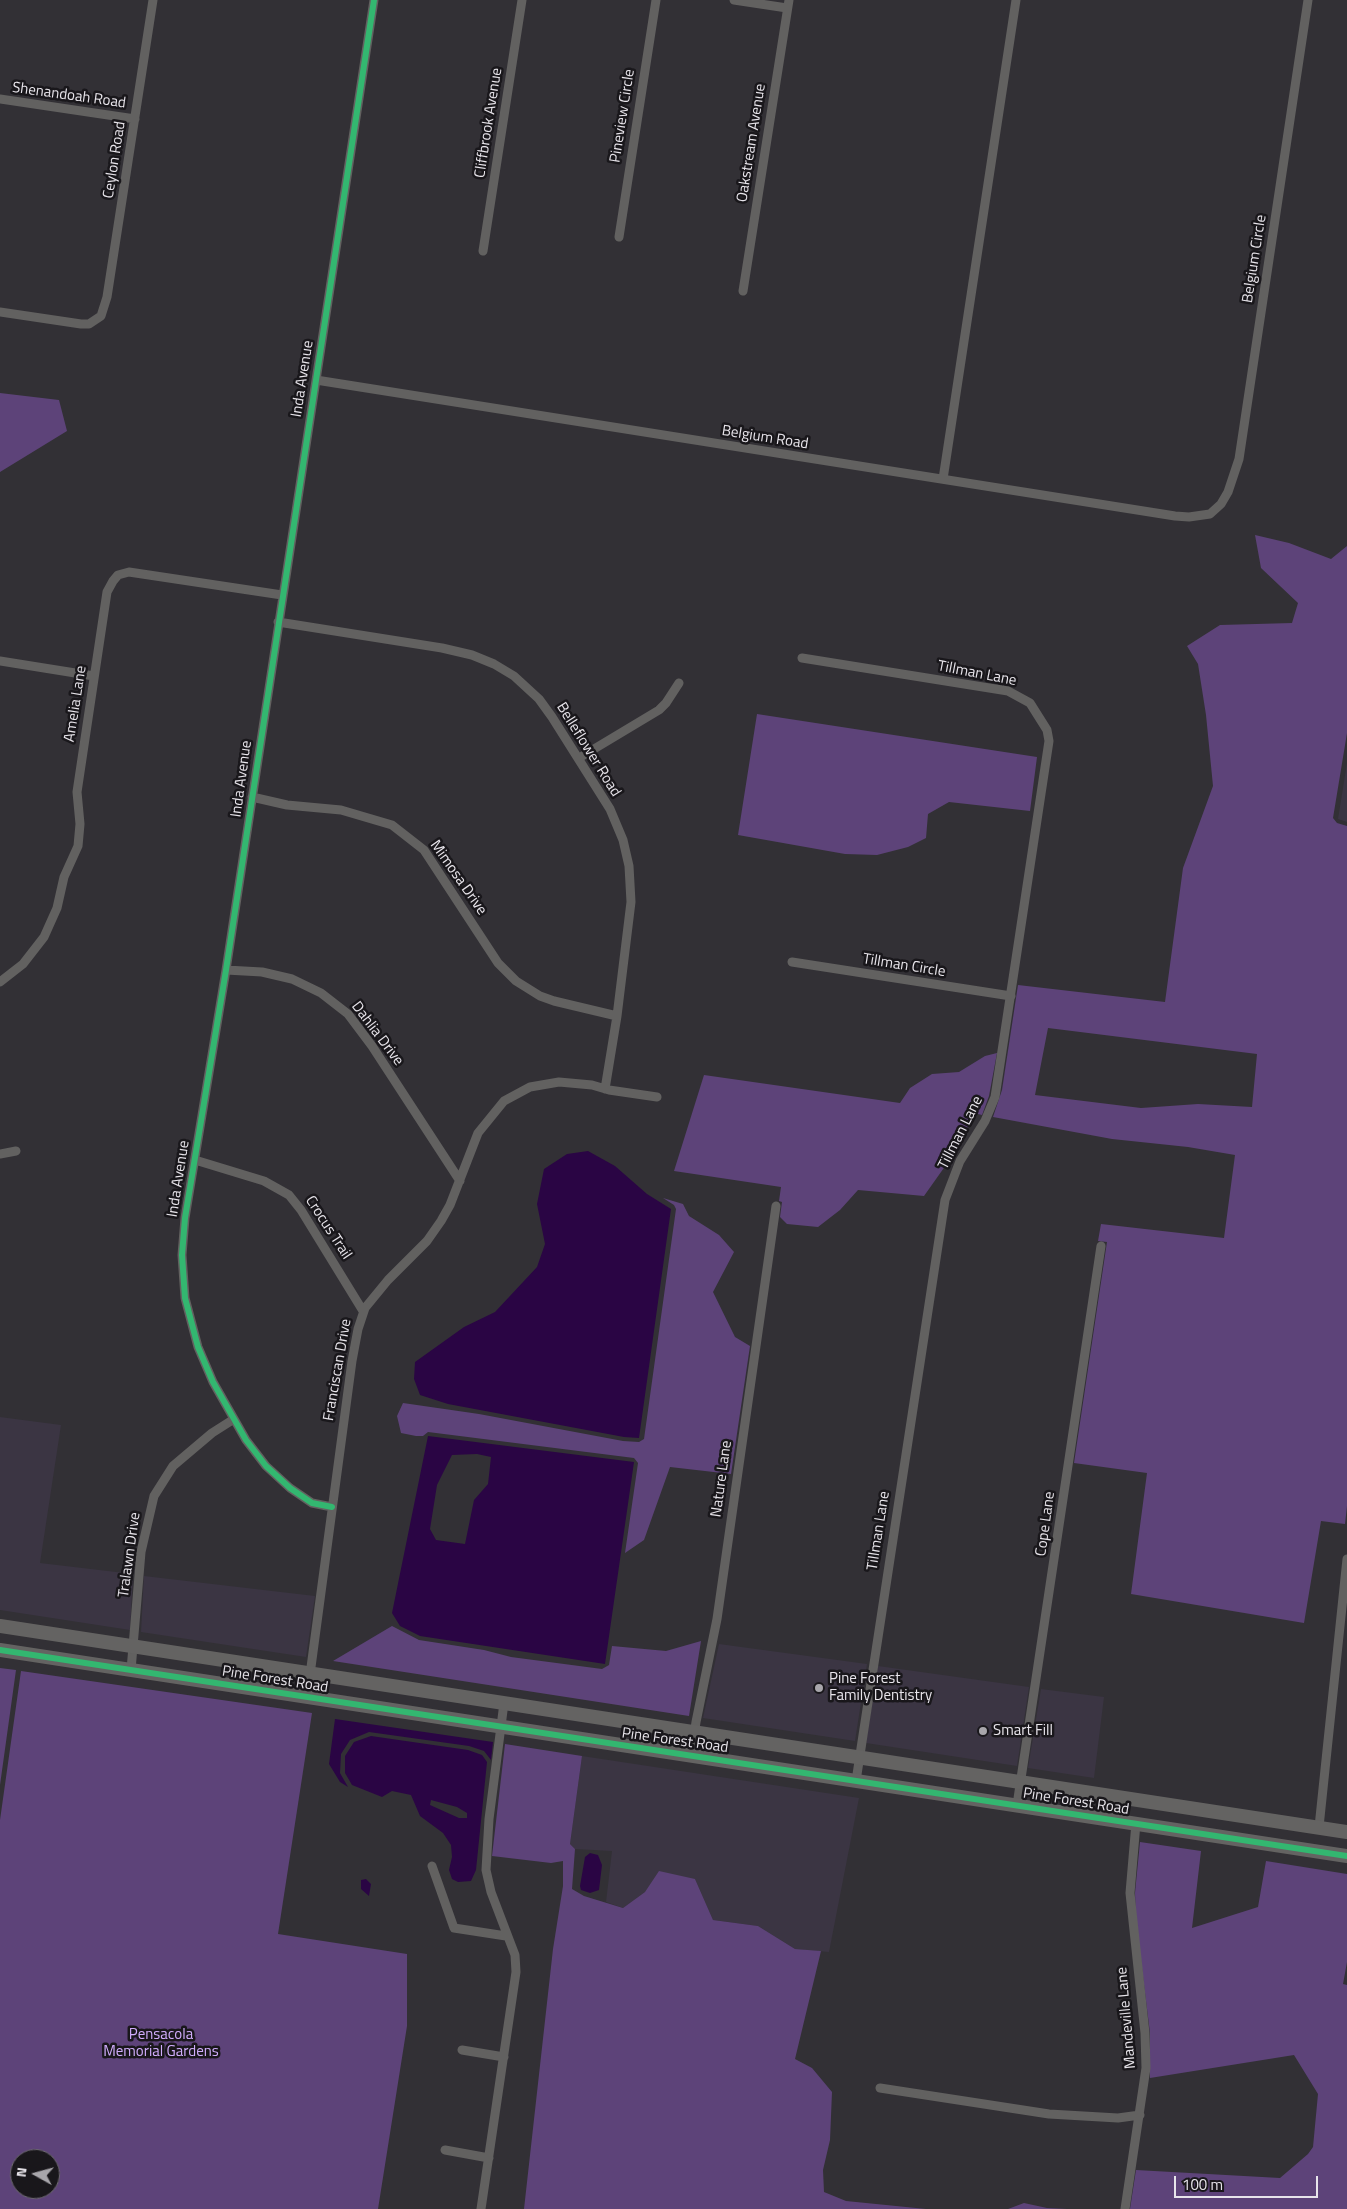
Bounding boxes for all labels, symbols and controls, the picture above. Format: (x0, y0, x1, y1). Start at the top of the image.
street label: Cliffbrook Avenue (471, 67, 507, 179)
street label: Pineview Circle (607, 68, 639, 164)
street label: Shenandoah Road (11, 79, 127, 113)
street label: Oakstream Avenue (734, 82, 770, 204)
street label: Ceylon Road (100, 120, 130, 200)
street label: Belgium Circle (1239, 214, 1271, 304)
street label: Inda Avenue (288, 339, 318, 419)
street label: Belgium Road (720, 422, 810, 454)
street label: Tillman Lane (936, 658, 1018, 690)
street label: Amelia Lane (61, 665, 91, 743)
street label: Belleflower Road (552, 700, 624, 800)
street label: Inda Avenue (228, 739, 256, 819)
street label: Mimosa Drive (426, 837, 490, 919)
street label: Tillman Circle (861, 951, 947, 981)
street label: Dahlia Drive (347, 998, 407, 1070)
street label: Tillman Lane (935, 1093, 987, 1173)
street label: Inda Avenue (164, 1139, 194, 1219)
street label: Crocus Trail (301, 1193, 355, 1263)
street label: Franciscan Drive (320, 1318, 356, 1422)
street label: Nature Lane (708, 1440, 736, 1518)
street label: Tillman Lane (864, 1490, 894, 1572)
street label: Cope Lane (1033, 1491, 1059, 1557)
street label: Tralawn Drive (115, 1511, 145, 1599)
street label: Pine Forest Road (221, 1663, 329, 1697)
place label: Pine Forest Family Dentistry (829, 1670, 932, 1705)
marker: Pine Forest Family Dentistry (813, 1682, 825, 1694)
place label: Smart Fill (993, 1722, 1053, 1740)
street label: Pine Forest Road (621, 1725, 729, 1757)
marker: Smart Fill (977, 1725, 989, 1737)
street label: Pine Forest Road (1022, 1785, 1130, 1819)
street label: Mandeville Lane (1114, 1966, 1140, 2070)
park label: Pensacola Memorial Gardens (103, 2026, 219, 2061)
north arrow (10, 2149, 60, 2199)
text: N (10, 2166, 32, 2178)
scale bar (1177, 2166, 1321, 2198)
text: 100 m (1182, 2173, 1223, 2196)

